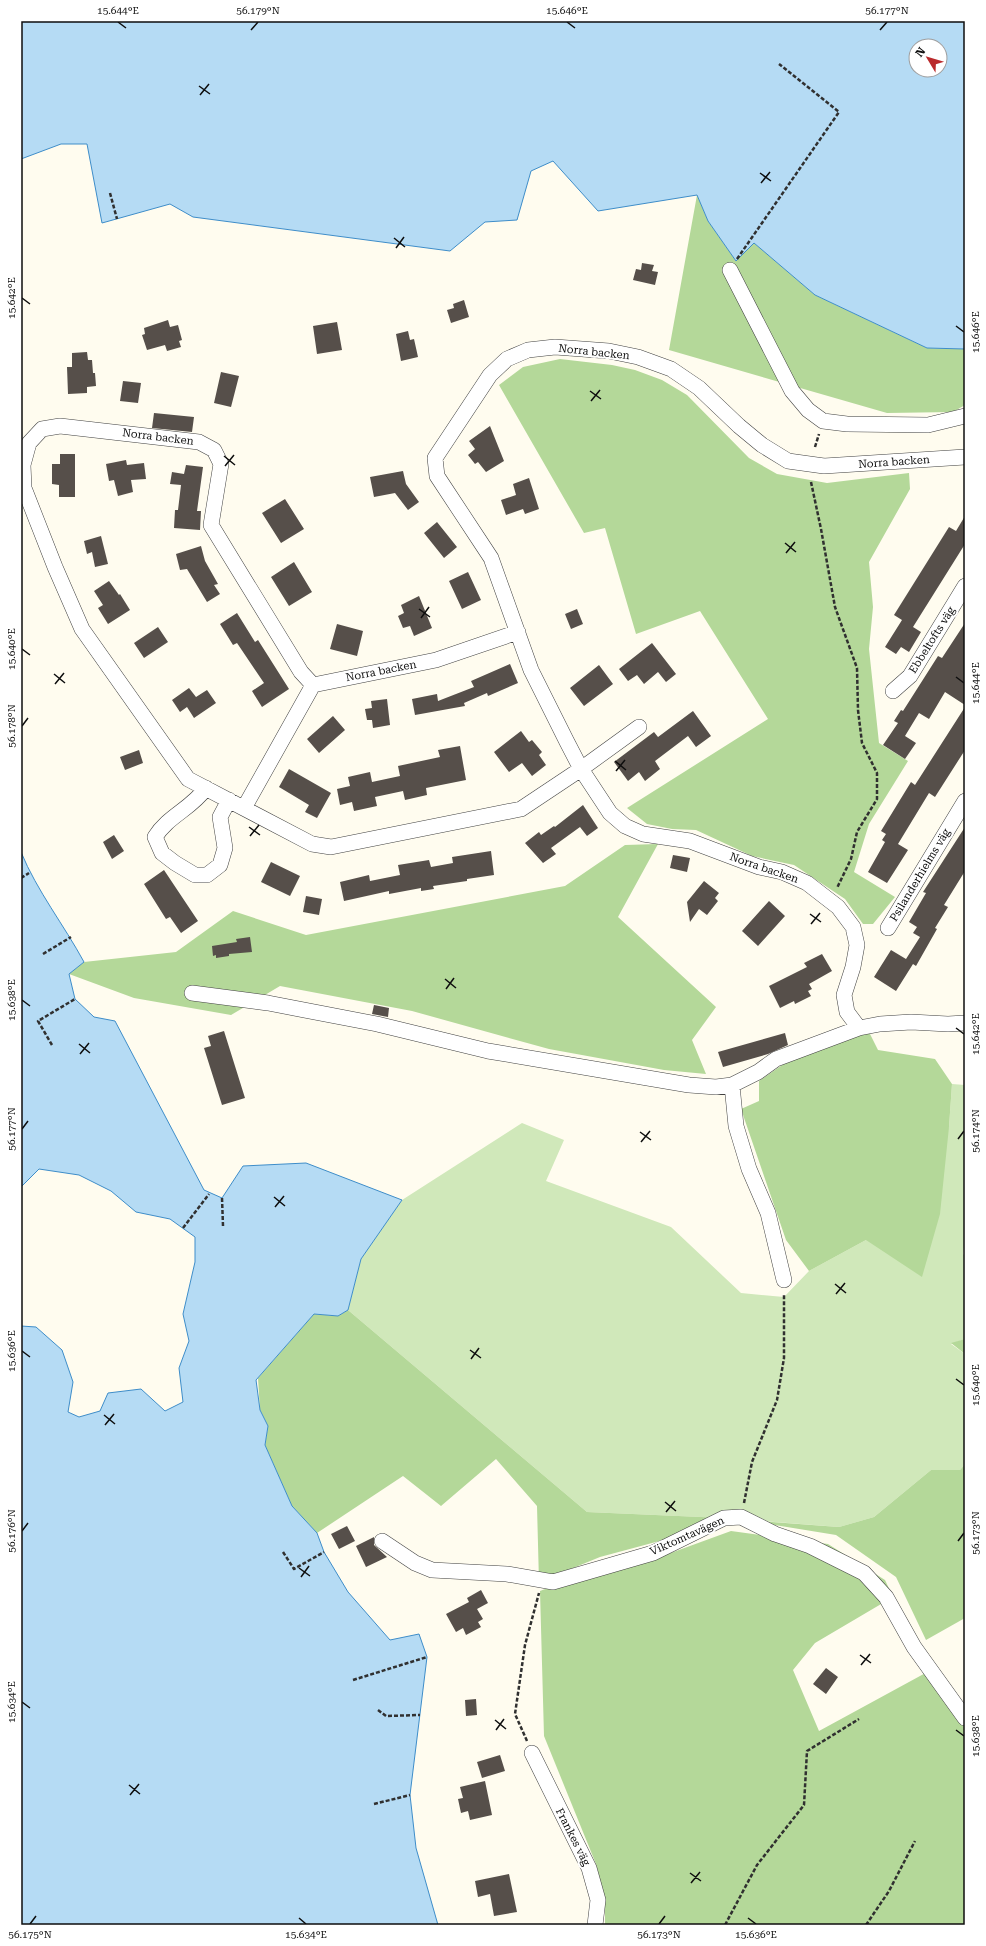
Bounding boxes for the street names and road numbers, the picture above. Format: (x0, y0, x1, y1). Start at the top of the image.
street label: Norra backen (558, 342, 630, 362)
street label: Norra backen (122, 426, 194, 448)
street label: Norra backen (858, 453, 930, 471)
street label: Ebbeltofts väg (906, 604, 958, 676)
street label: Norra backen (344, 658, 418, 684)
street label: Psilanderhielms väg (887, 826, 953, 924)
street label: Norra backen (728, 850, 800, 886)
street label: Viktomtavägen (648, 1514, 726, 1558)
street label: Frankes väg (553, 1806, 593, 1869)

